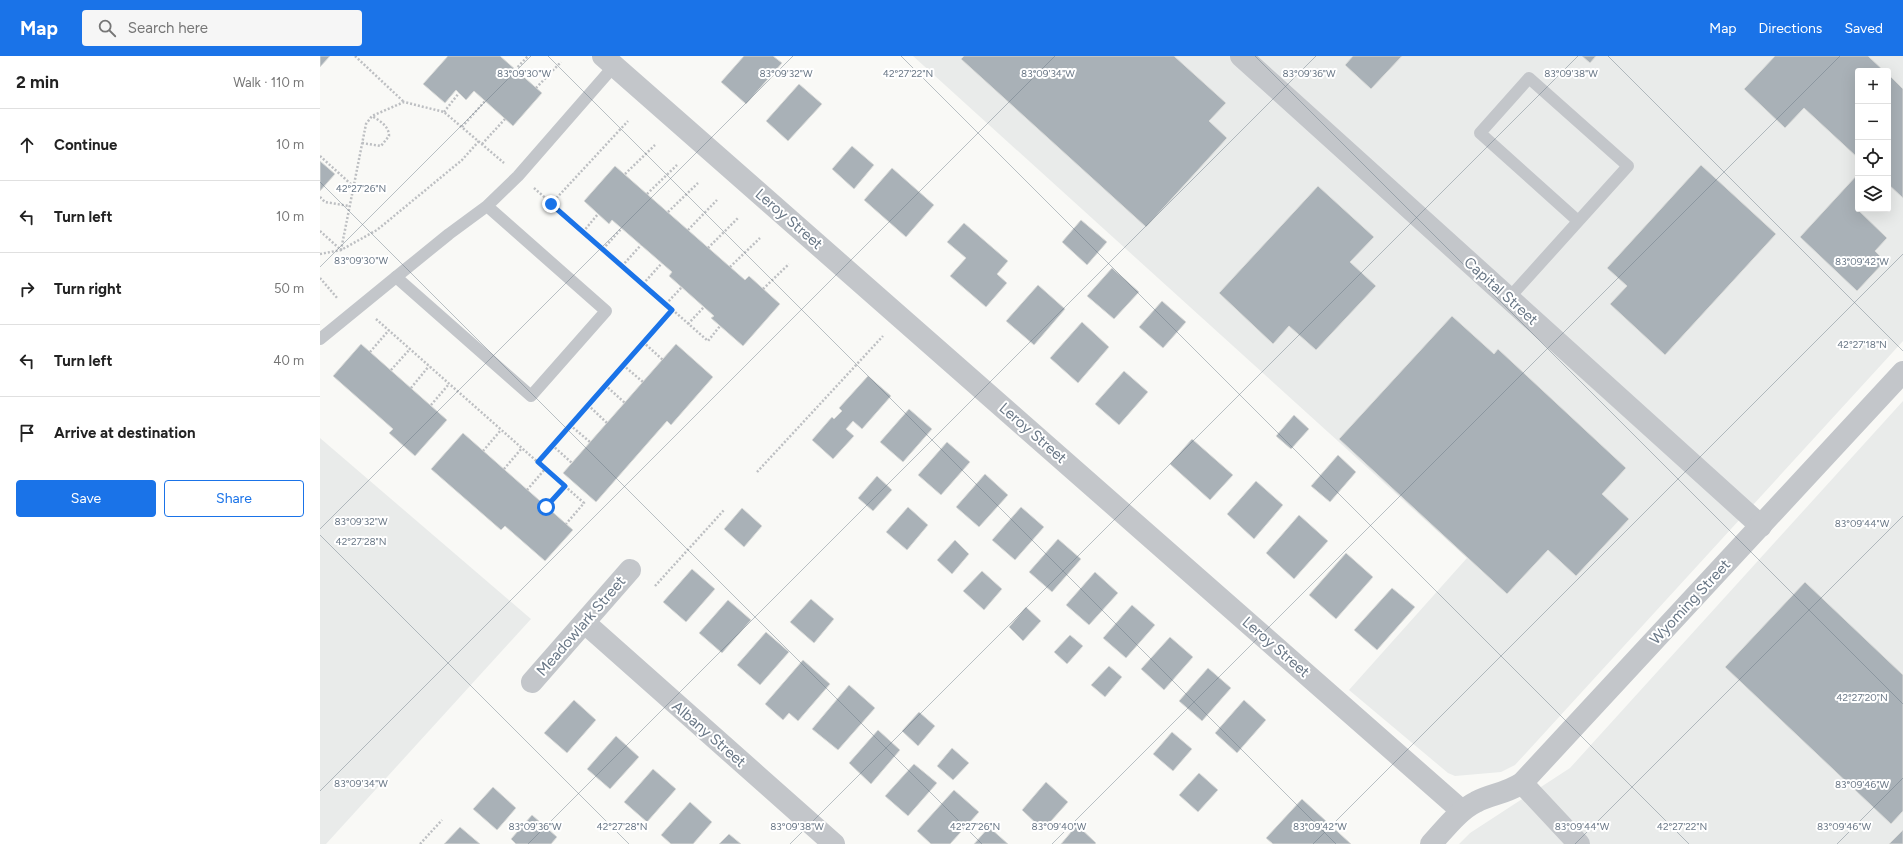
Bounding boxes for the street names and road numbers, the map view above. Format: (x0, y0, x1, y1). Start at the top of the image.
street label: Leroy Street (752, 185, 827, 253)
street label: Capital Street (1460, 253, 1542, 329)
street label: Leroy Street (996, 399, 1071, 467)
street label: Wyoming Street (1646, 555, 1734, 648)
street label: Meadowlark Street (533, 572, 630, 680)
street label: Leroy Street (1239, 613, 1314, 681)
street label: Albany Street (668, 697, 750, 771)

